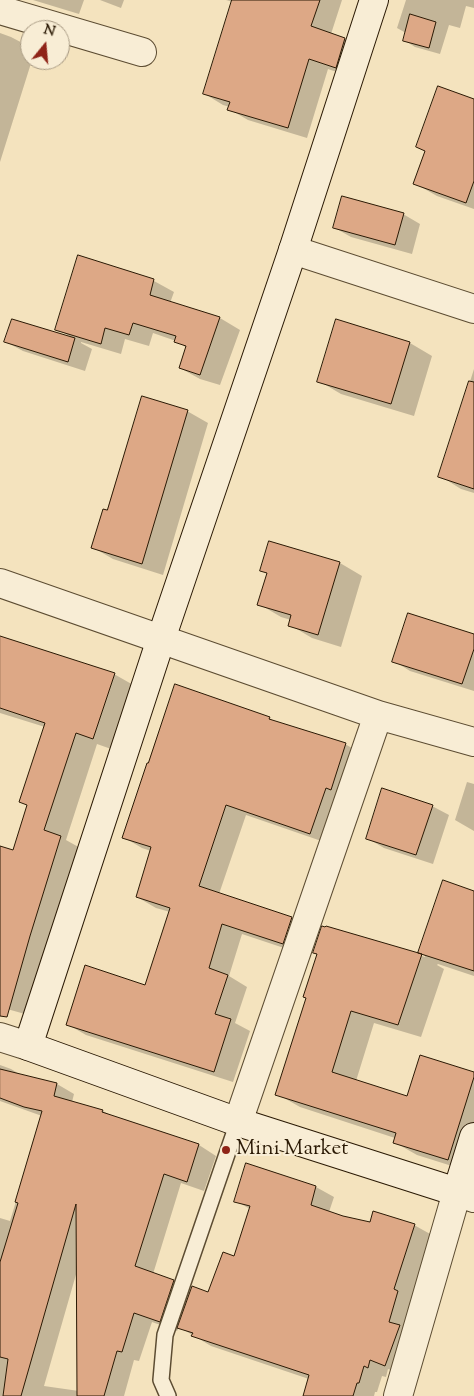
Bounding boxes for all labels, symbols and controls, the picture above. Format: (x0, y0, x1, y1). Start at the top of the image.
north arrow (20, 20, 70, 70)
text: N (41, 20, 57, 43)
place label: Mini Market (236, 1137, 348, 1163)
marker: Mini Market (220, 1144, 232, 1156)

